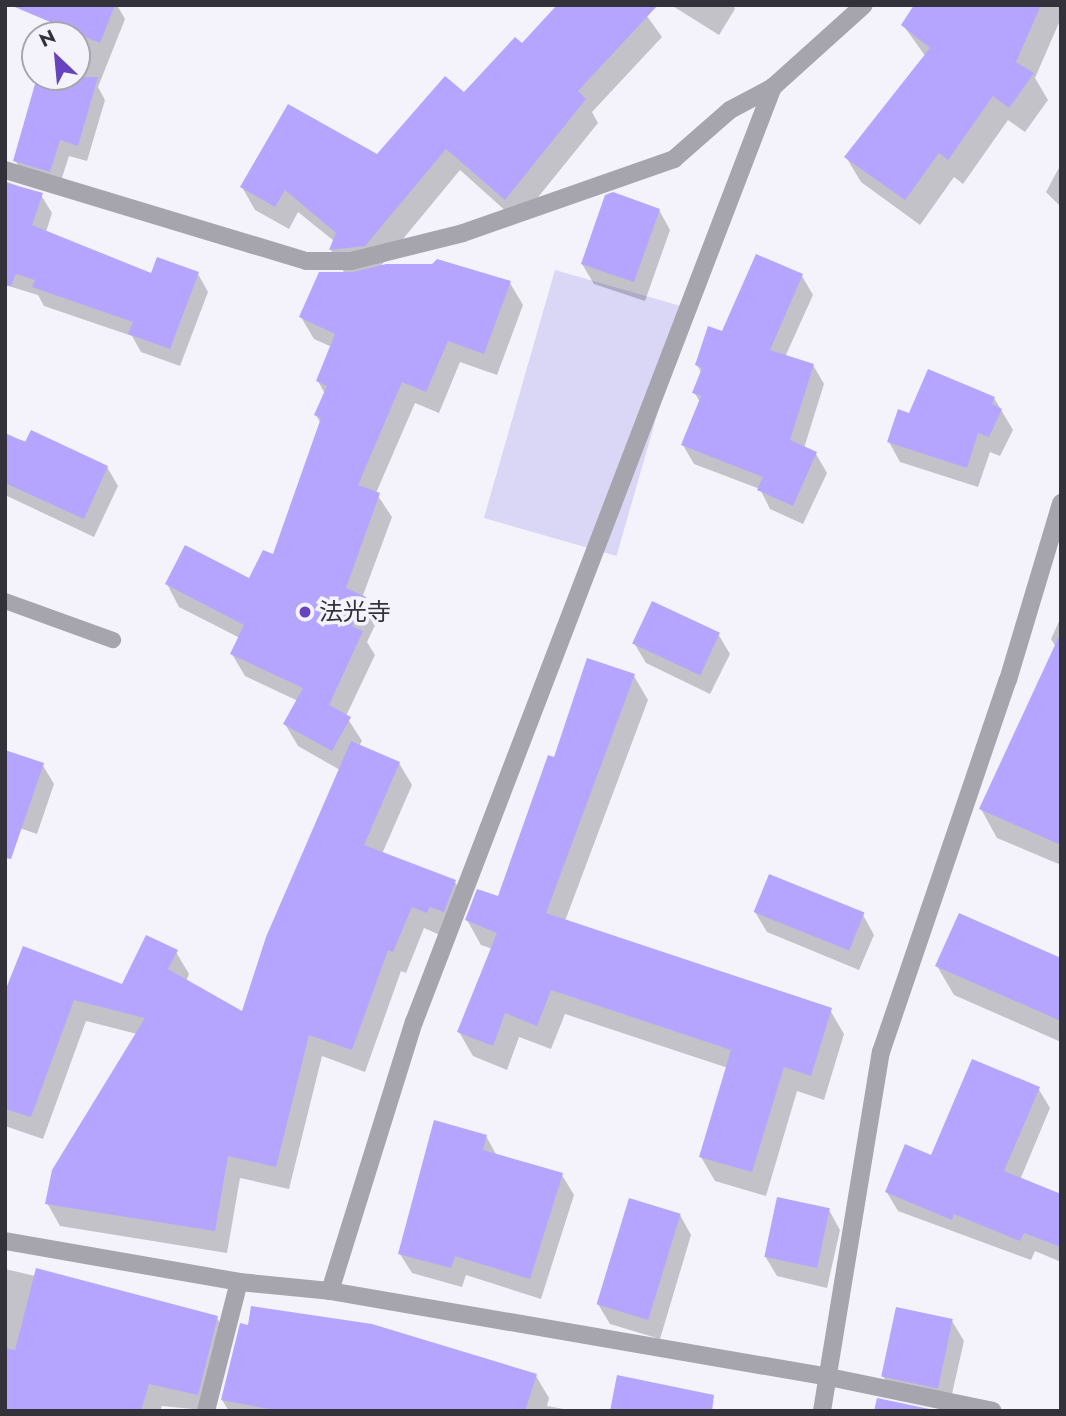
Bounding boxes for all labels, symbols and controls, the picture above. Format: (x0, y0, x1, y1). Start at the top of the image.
north arrow (21, 21, 91, 91)
text: N (35, 23, 60, 54)
place label: 法光寺 (319, 598, 391, 626)
marker: 法光寺 (297, 604, 313, 620)

